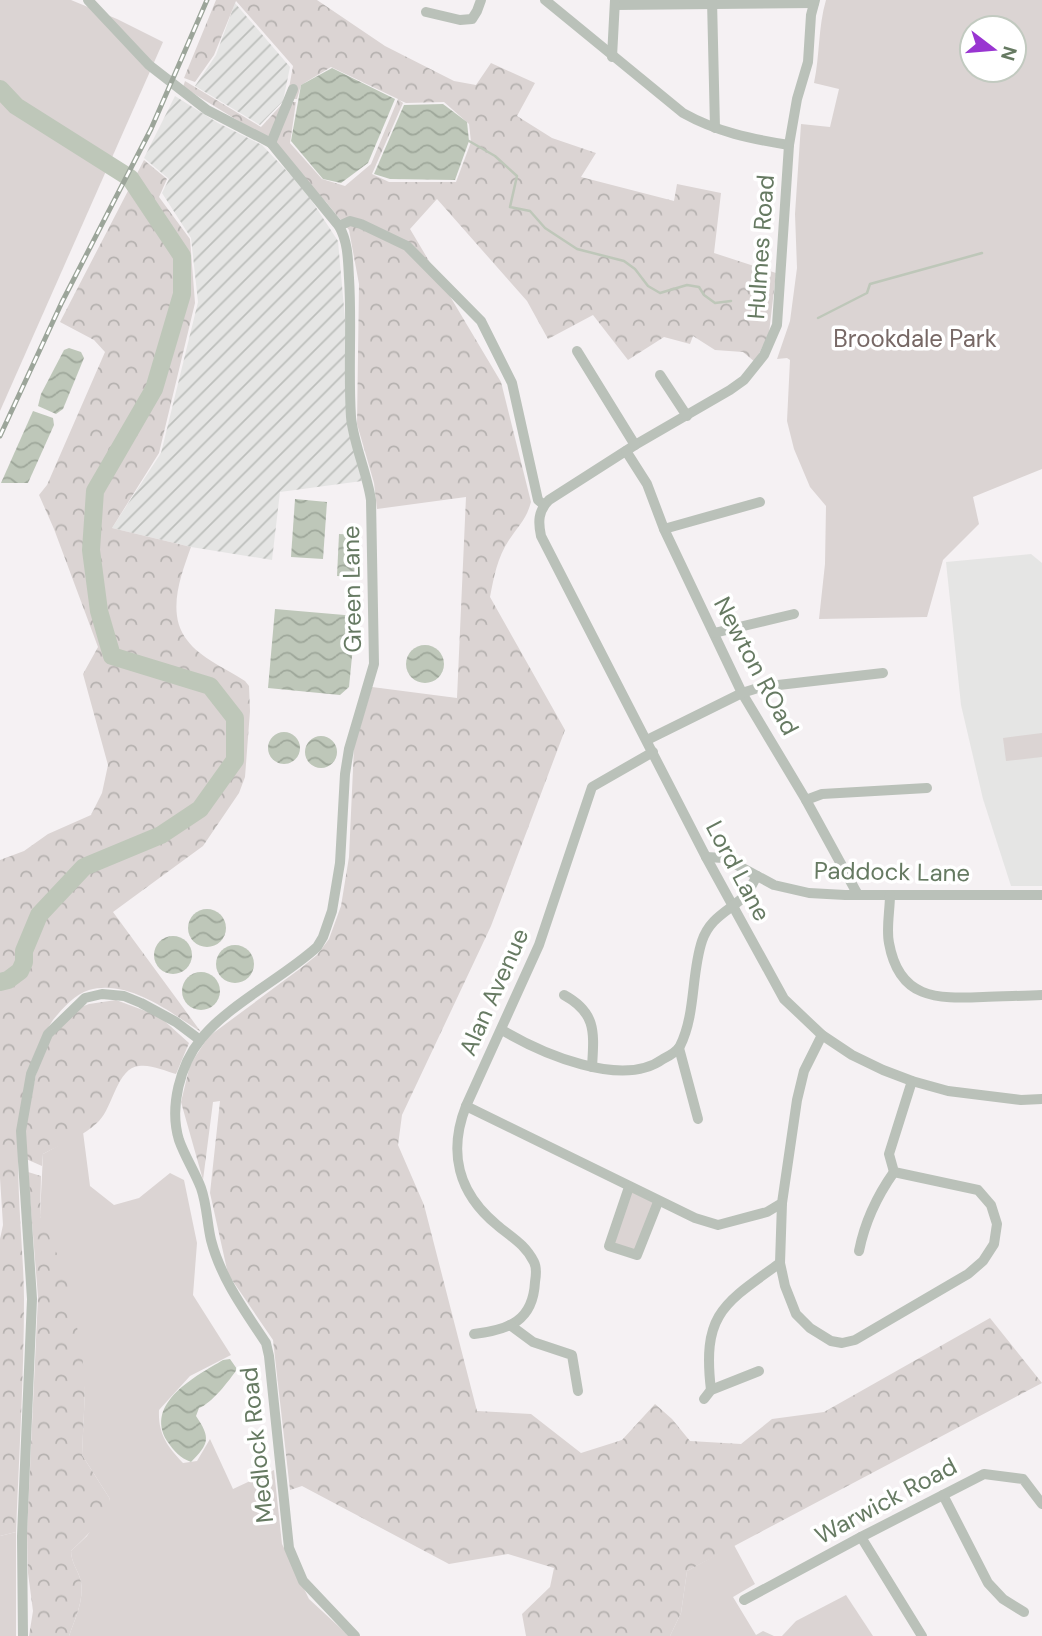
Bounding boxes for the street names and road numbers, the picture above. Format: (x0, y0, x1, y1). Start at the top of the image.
street label: Hulmes Road (740, 174, 781, 320)
street label: Green Lane (335, 525, 368, 653)
street label: Newton ROad (707, 591, 806, 740)
street label: Lord Lane (699, 815, 778, 926)
street label: Paddock Lane (814, 855, 970, 888)
street label: Alan Avenue (452, 923, 535, 1060)
street label: Medlock Road (233, 1366, 280, 1525)
street label: Warwick Road (810, 1450, 962, 1551)

